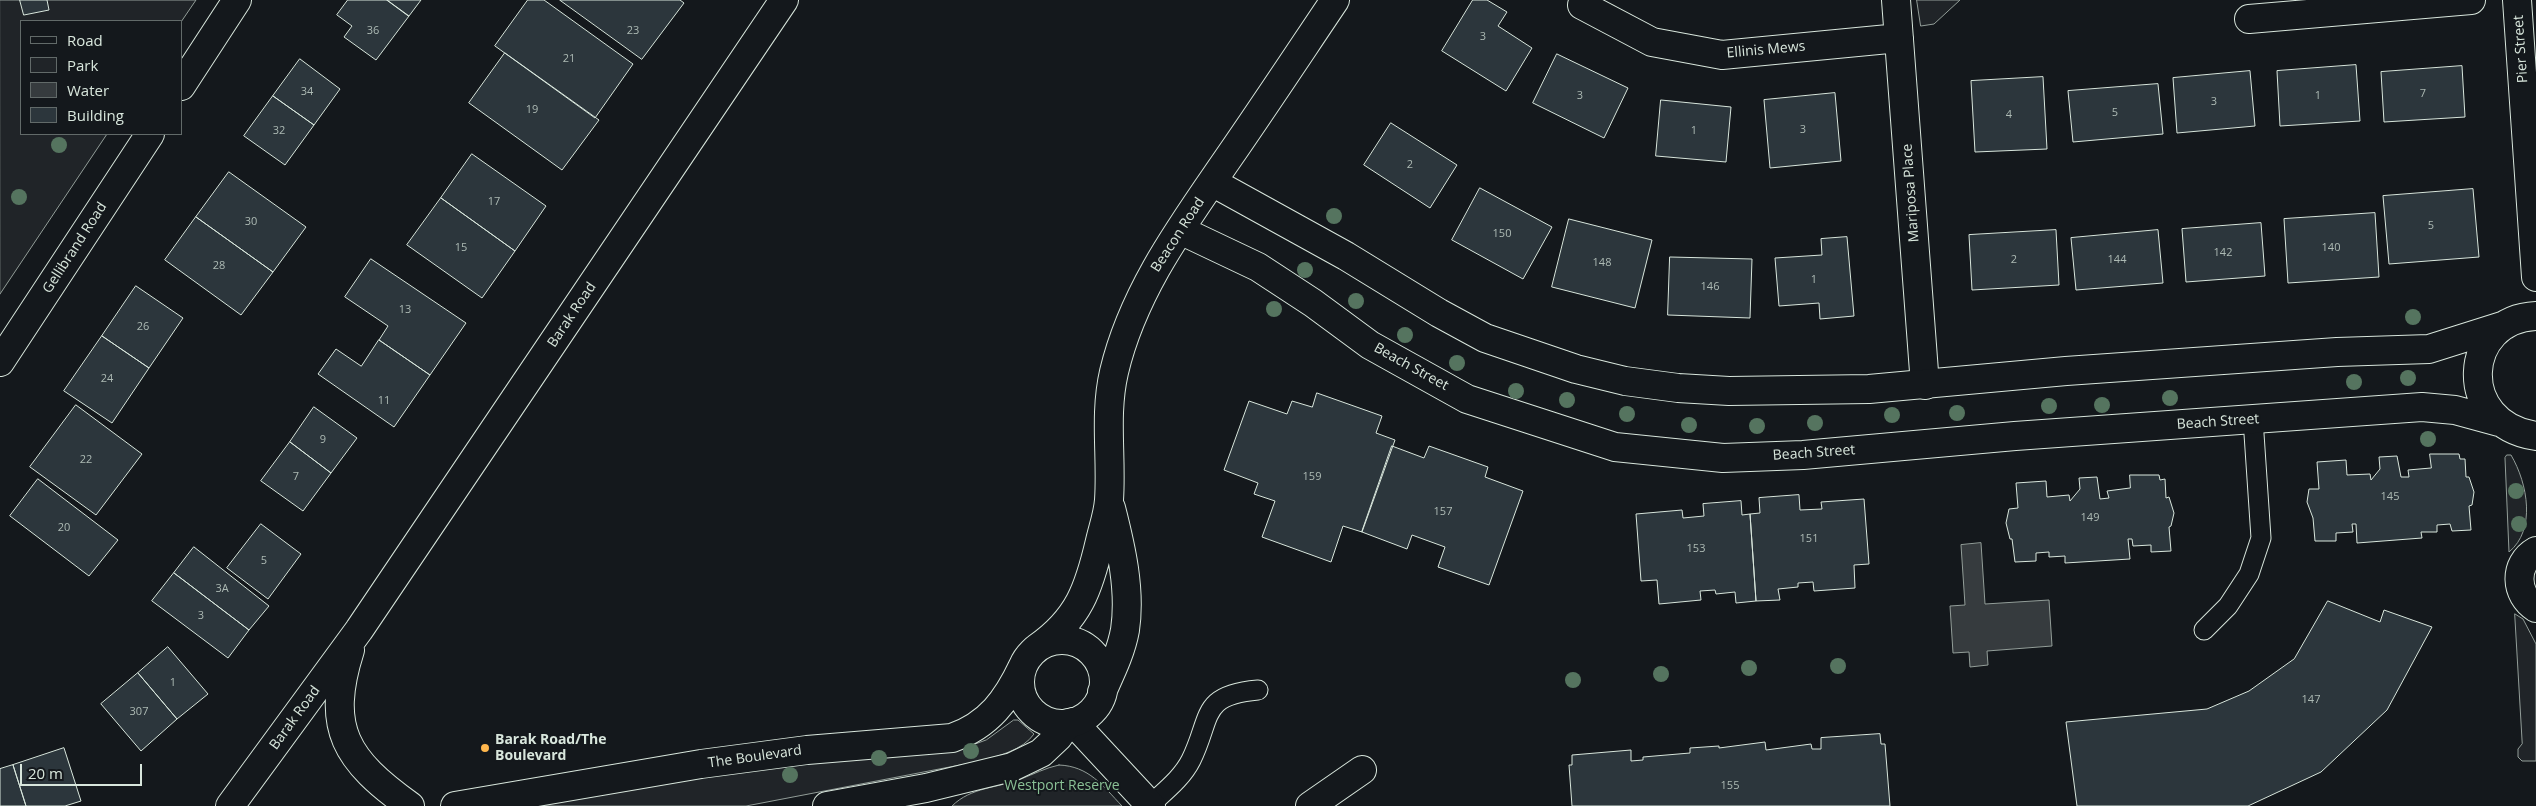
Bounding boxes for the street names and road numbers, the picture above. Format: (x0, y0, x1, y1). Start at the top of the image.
street label: Pier Street (2510, 14, 2532, 84)
street label: Ellinis Mews (1726, 38, 1806, 62)
street label: Mariposa Place (1899, 143, 1923, 243)
street label: Beacon Road (1148, 195, 1208, 275)
street label: Gellibrand Road (39, 199, 111, 297)
street label: Barak Road (544, 279, 600, 351)
street label: Beach Street (1371, 340, 1451, 394)
street label: Beach Street (2176, 411, 2260, 433)
street label: Beach Street (1772, 442, 1856, 464)
street label: Barak Road (266, 683, 324, 753)
street label: The Boulevard (707, 742, 803, 772)

